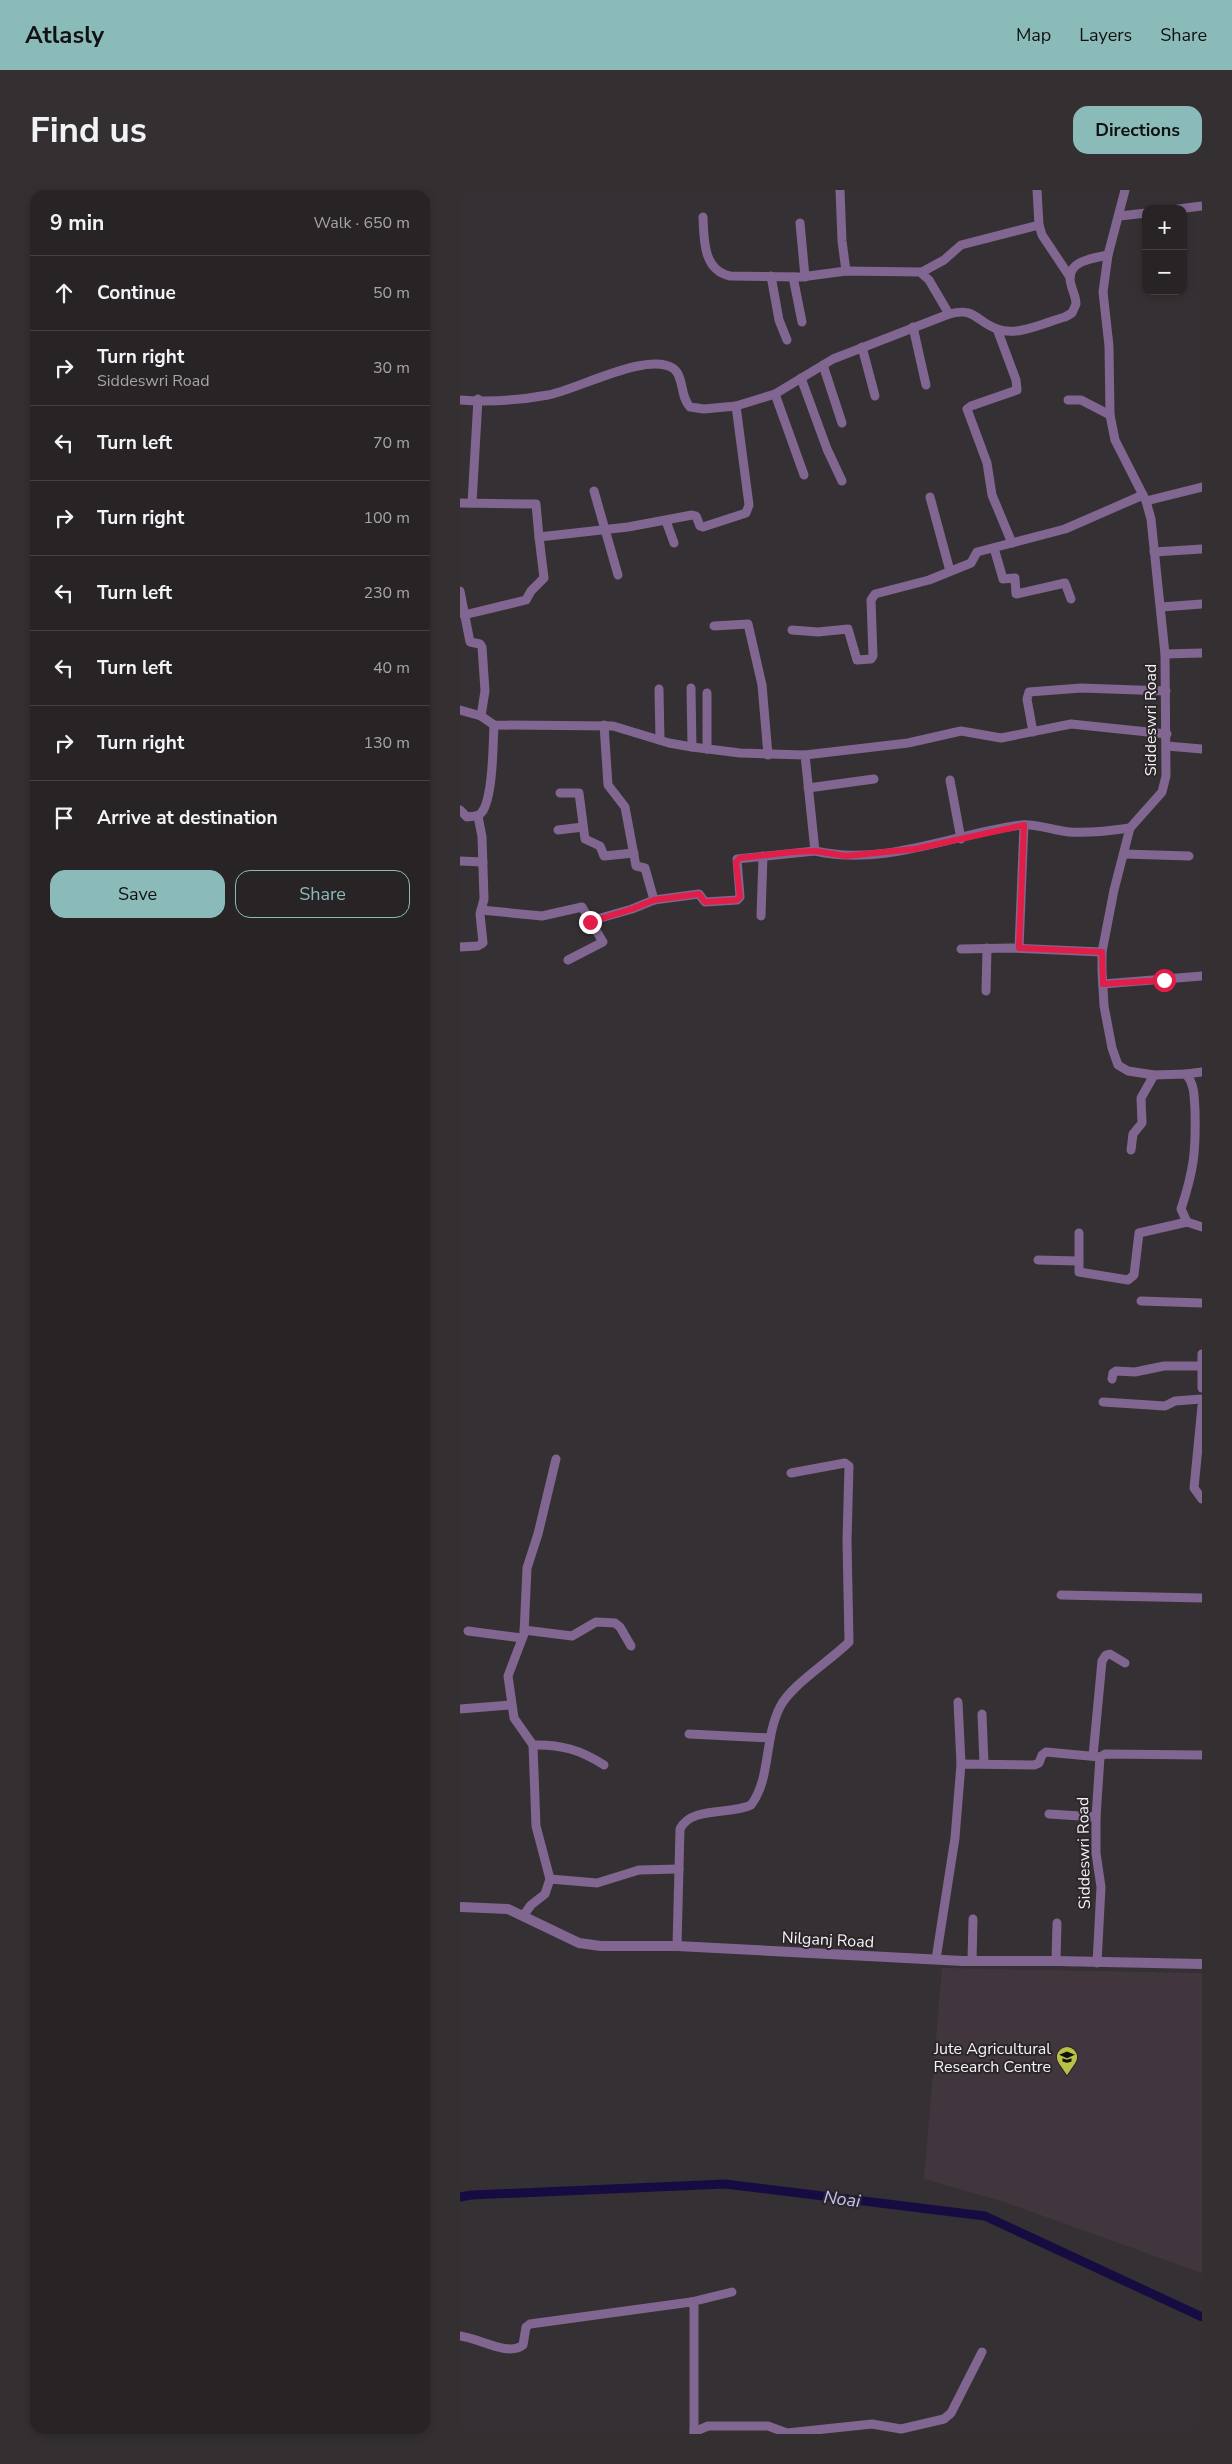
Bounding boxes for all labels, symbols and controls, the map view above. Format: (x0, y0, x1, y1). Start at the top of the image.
text: Atlasly (25, 19, 104, 51)
text: Map (1016, 23, 1051, 47)
text: Layers (1079, 23, 1132, 47)
text: Share (1160, 23, 1207, 47)
button: Directions (1073, 106, 1202, 154)
text: Find us (30, 107, 147, 154)
map controls (1142, 205, 1187, 295)
button: + (1142, 205, 1187, 250)
text: 9 min (50, 209, 104, 237)
text: Walk · 650 m (314, 212, 410, 234)
button: − (1142, 250, 1187, 295)
icon: ahead (50, 279, 78, 307)
text: Continue (97, 280, 176, 306)
text: 50 m (373, 282, 410, 304)
text: Turn right (97, 344, 184, 370)
icon: right (50, 354, 78, 382)
text: 30 m (373, 357, 410, 379)
text: Siddeswri Road (97, 370, 210, 392)
icon: left (50, 429, 78, 457)
text: Turn left (97, 430, 172, 456)
text: 70 m (373, 432, 410, 454)
icon: right (50, 504, 78, 532)
text: Turn right (97, 505, 184, 531)
text: 100 m (363, 507, 410, 529)
icon: left (50, 579, 78, 607)
text: Turn left (97, 580, 172, 606)
text: 230 m (363, 582, 410, 604)
icon: left (50, 654, 78, 682)
text: Turn left (97, 655, 172, 681)
text: 40 m (373, 657, 410, 679)
street label: Siddeswri Road (1140, 664, 1162, 776)
icon: right (50, 729, 78, 757)
text: Turn right (97, 730, 184, 756)
text: 130 m (363, 732, 410, 754)
icon: arrive (50, 804, 78, 832)
text: Arrive at destination (97, 805, 278, 831)
button: Save (50, 870, 225, 918)
button: Share (235, 870, 410, 918)
route end (579, 911, 602, 934)
route start (1153, 969, 1176, 992)
street label: Siddeswri Road (1072, 1797, 1096, 1909)
street label: Nilganj Road (781, 1927, 875, 1953)
place label: Jute Agricultural Research Centre (933, 2038, 1051, 2078)
school or university icon: Jute Agricultural Research Centre (1055, 2045, 1079, 2076)
water label: Noai (822, 2185, 863, 2213)

